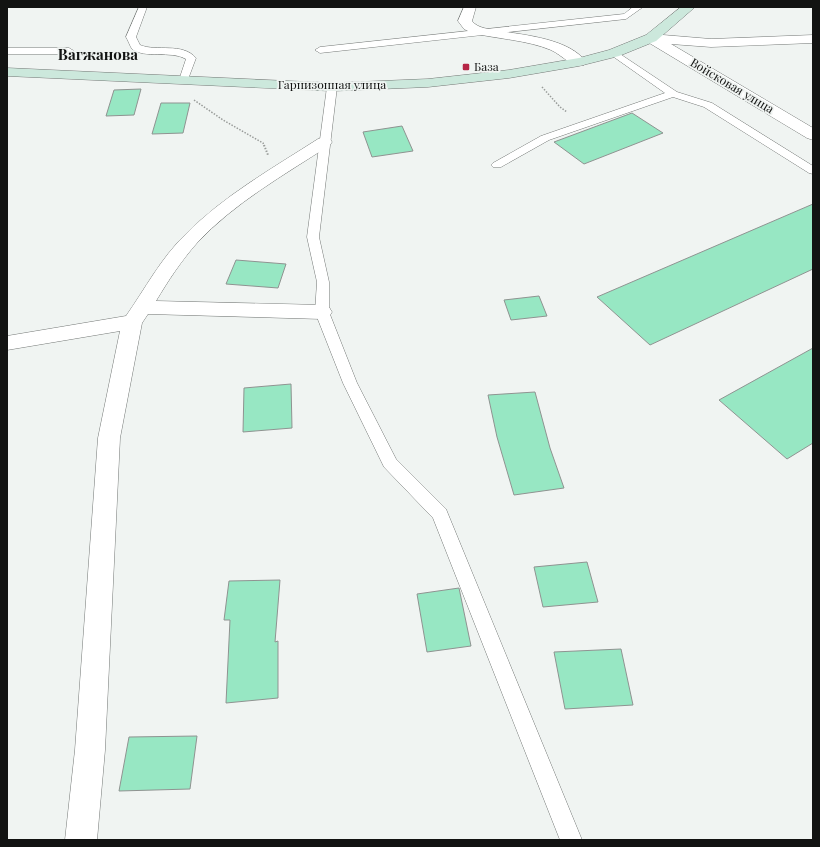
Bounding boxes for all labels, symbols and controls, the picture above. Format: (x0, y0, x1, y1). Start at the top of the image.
district label: Вагжанова (58, 44, 138, 64)
street label: Войсковая улица (688, 54, 777, 116)
place label: База (474, 58, 499, 74)
marker: База (461, 62, 471, 72)
street label: Гарнизонная улица (278, 76, 386, 92)

